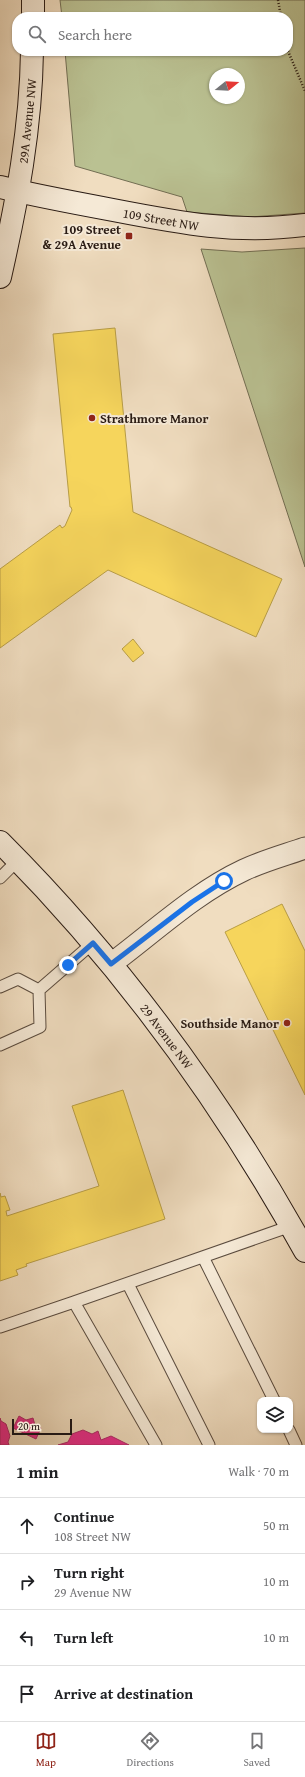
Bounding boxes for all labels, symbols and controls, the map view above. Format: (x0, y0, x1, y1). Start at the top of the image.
search box (12, 12, 293, 56)
icon: search (26, 23, 48, 45)
text: Search here (58, 24, 132, 45)
north arrow (209, 68, 245, 104)
street label: 29A Avenue NW (14, 77, 41, 165)
street label: 109 Street NW (121, 203, 200, 236)
place label: 109 Street & 29A Avenue (42, 220, 121, 254)
marker: 109 Street & 29A Avenue (124, 231, 134, 241)
place label: Strathmore Manor (100, 409, 208, 428)
marker: Strathmore Manor (87, 413, 97, 423)
route start (215, 872, 233, 890)
route end (59, 956, 77, 974)
street label: 29 Avenue NW (136, 1000, 198, 1073)
place label: Southside Manor (180, 1014, 279, 1033)
marker: Southside Manor (282, 1018, 292, 1028)
map controls (257, 1397, 293, 1433)
button: layers (257, 1397, 293, 1433)
scale bar (12, 1417, 72, 1436)
text: 20 m (18, 1418, 40, 1434)
text: 1 min (16, 1459, 58, 1484)
text: Walk · 70 m (228, 1462, 289, 1481)
text: Continue (54, 1506, 115, 1527)
icon: ahead (16, 1515, 38, 1537)
text: 50 m (263, 1516, 289, 1535)
text: 108 Street NW (54, 1527, 131, 1546)
text: Turn right (54, 1562, 125, 1583)
icon: right (16, 1571, 38, 1593)
text: 10 m (263, 1572, 289, 1591)
text: 29 Avenue NW (54, 1583, 132, 1602)
icon: left (16, 1627, 38, 1649)
text: Turn left (54, 1627, 113, 1648)
text: 10 m (263, 1628, 289, 1647)
icon: arrive (16, 1683, 38, 1705)
text: Arrive at destination (54, 1683, 193, 1704)
tab: Map (35, 1730, 57, 1770)
tab: Directions (127, 1730, 174, 1770)
tab: Saved (243, 1730, 270, 1770)

